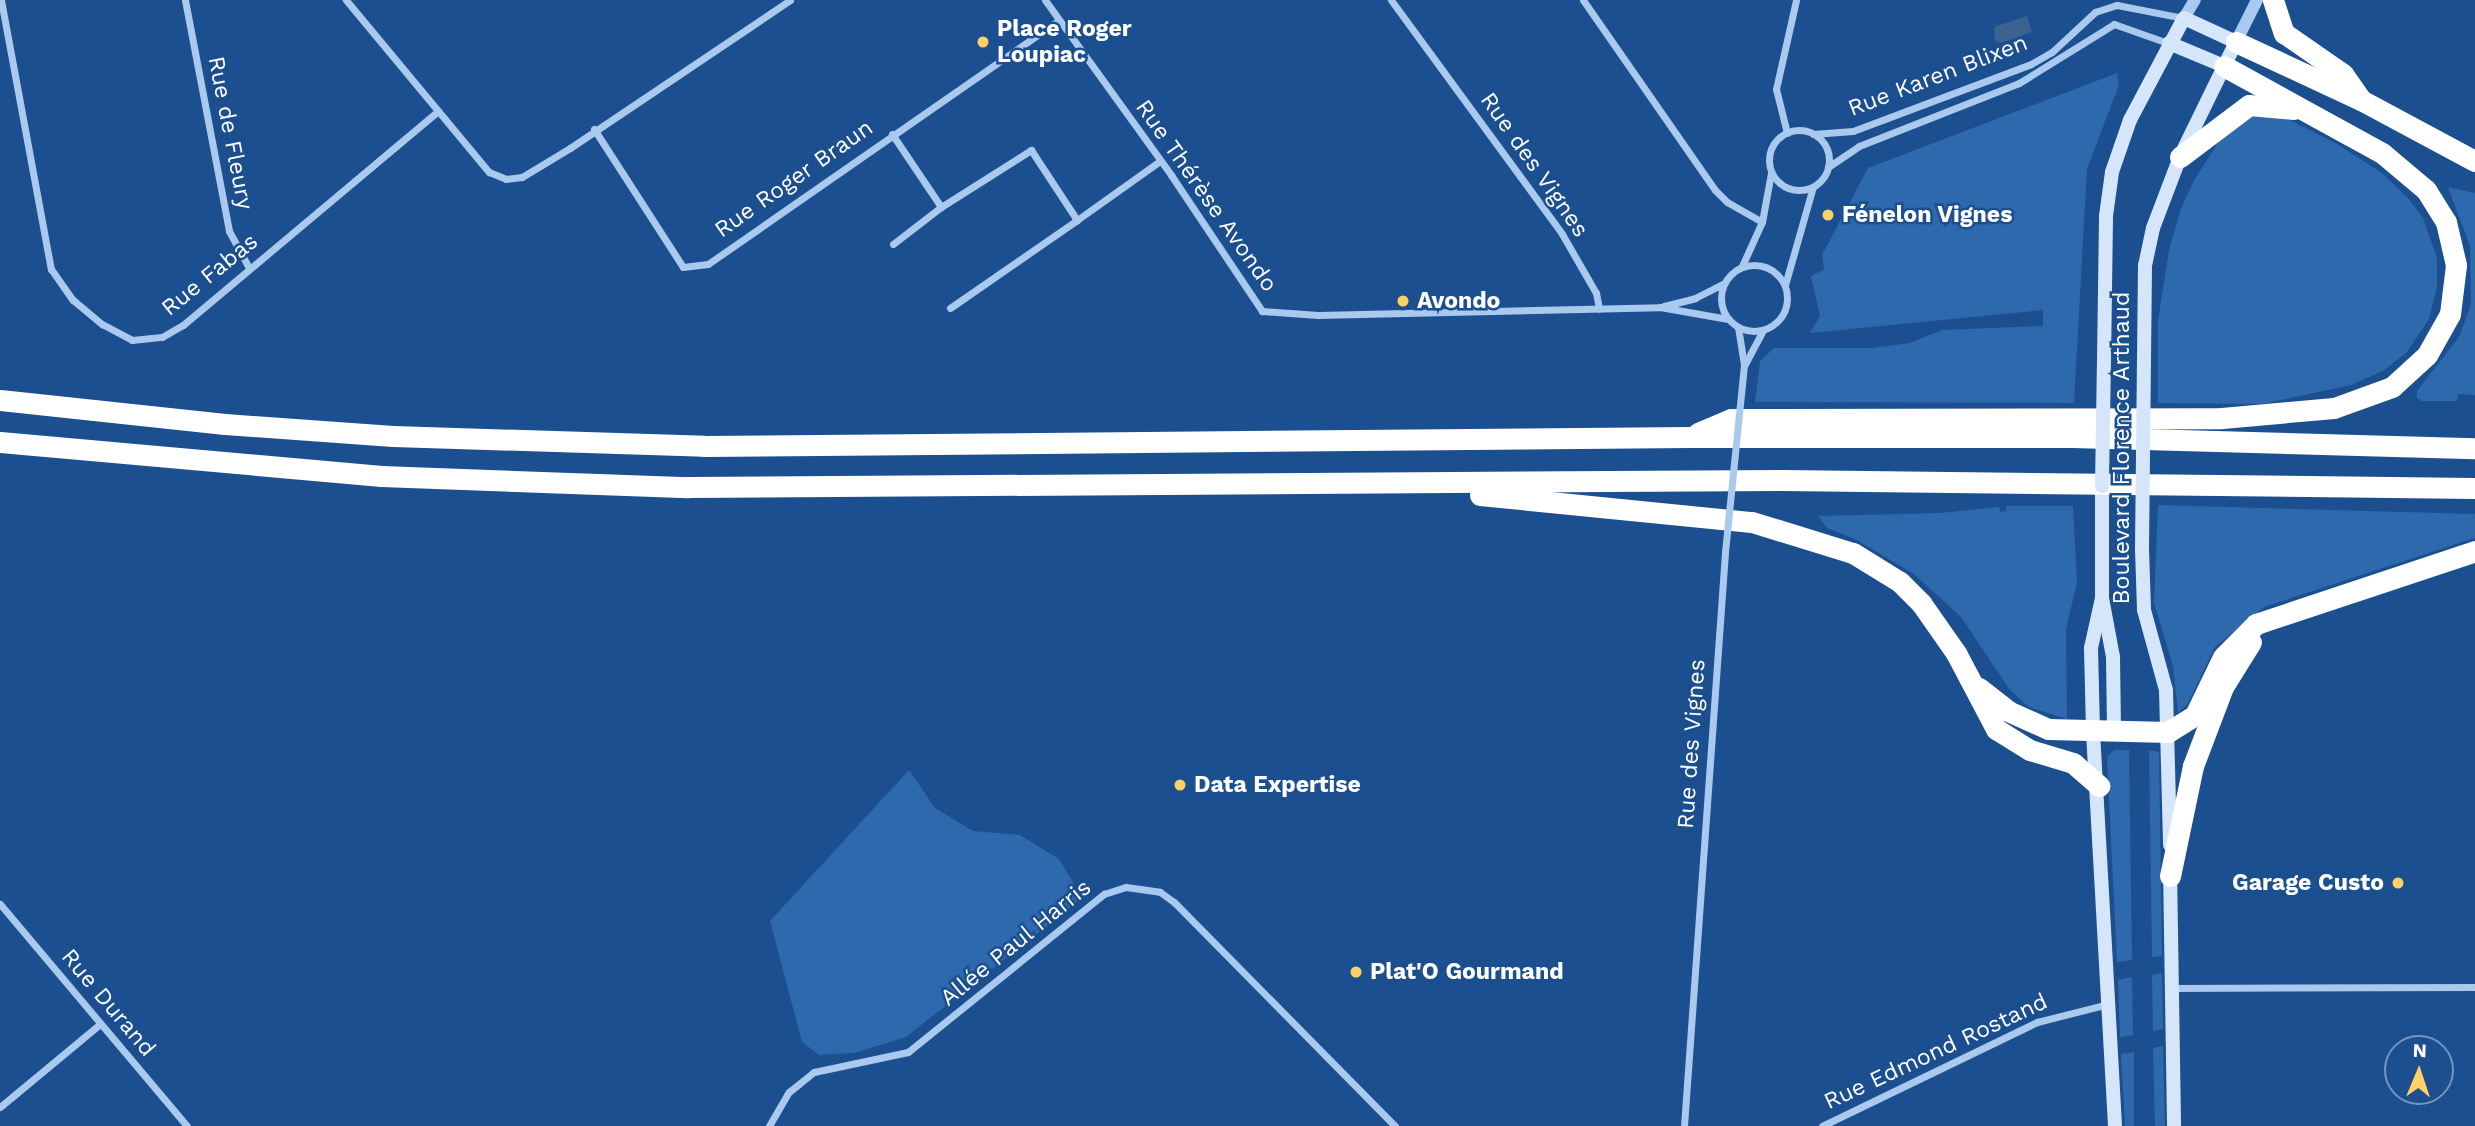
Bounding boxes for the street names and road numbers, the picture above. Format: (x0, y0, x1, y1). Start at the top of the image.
street label: Rue Karen Blixen (1844, 29, 2032, 123)
street label: Rue de Fleury (202, 54, 258, 212)
street label: Rue des Vignes (1474, 87, 1594, 243)
street label: Rue Thérèse Avondo (1129, 94, 1283, 298)
street label: Rue Roger Braun (709, 114, 879, 244)
street label: Rue Fabas (156, 228, 264, 322)
street label: Boulevard Florence Arthaud (2108, 291, 2136, 605)
street label: Rue des Vignes (1672, 658, 1712, 830)
street label: Allée Paul Harris (935, 874, 1097, 1012)
street label: Rue Durand (55, 944, 161, 1062)
street label: Rue Edmond Rostand (1820, 988, 2052, 1116)

